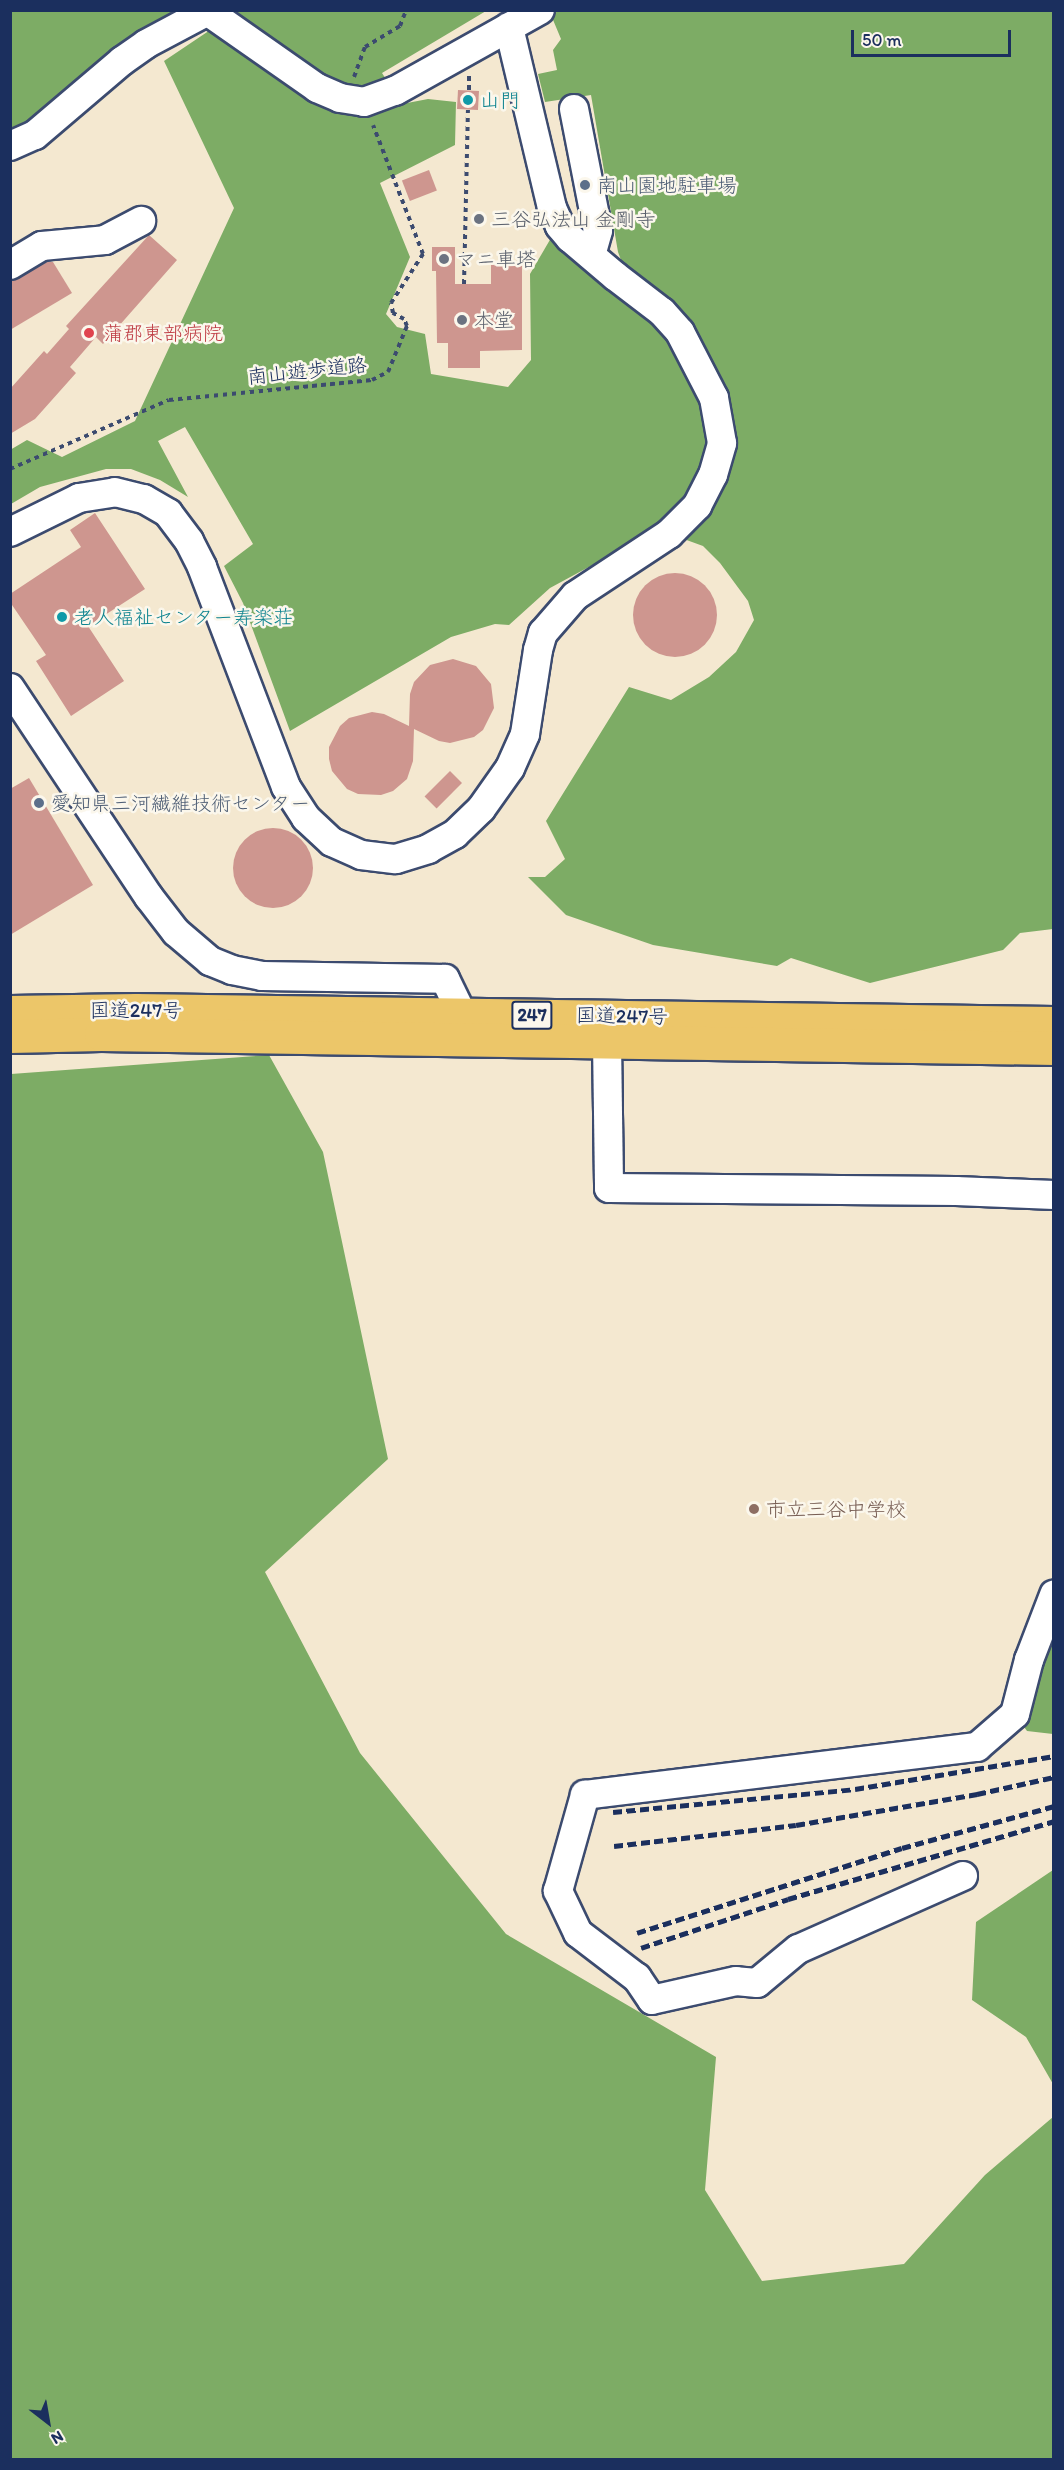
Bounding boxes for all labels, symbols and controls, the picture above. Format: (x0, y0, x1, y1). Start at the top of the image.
scale bar (854, 18, 1014, 56)
text: 50 m (862, 29, 902, 51)
place label: 山門 (480, 88, 520, 112)
marker: 山門 (461, 93, 475, 107)
place label: 南山園地駐車場 (597, 173, 737, 197)
marker: 南山園地駐車場 (578, 178, 592, 192)
place label: 三谷弘法山 金剛寺 (491, 207, 655, 231)
marker: 三谷弘法山 金剛寺 (472, 212, 486, 226)
place label: マニ車塔 (456, 247, 536, 271)
marker: マニ車塔 (437, 252, 451, 266)
place label: 本堂 (474, 308, 514, 332)
marker: 本堂 (455, 313, 469, 327)
place label: 蒲郡東部病院 (103, 321, 223, 345)
marker: 蒲郡東部病院 (80, 324, 98, 342)
street label: 南山遊歩道路 (246, 353, 368, 389)
place label: 老人福祉センター寿楽荘 (74, 605, 294, 629)
marker: 老人福祉センター寿楽荘 (55, 610, 69, 624)
place label: 愛知県三河繊維技術センター (51, 791, 311, 815)
marker: 愛知県三河繊維技術センター (32, 796, 46, 810)
street label: 国道247号 (90, 998, 182, 1022)
road number: 247 (511, 1000, 553, 1030)
street label: 国道247号 (576, 1003, 668, 1029)
place label: 市立三谷中学校 (766, 1497, 906, 1521)
marker: 市立三谷中学校 (747, 1502, 761, 1516)
north arrow (18, 2392, 78, 2452)
text: N (48, 2427, 67, 2449)

